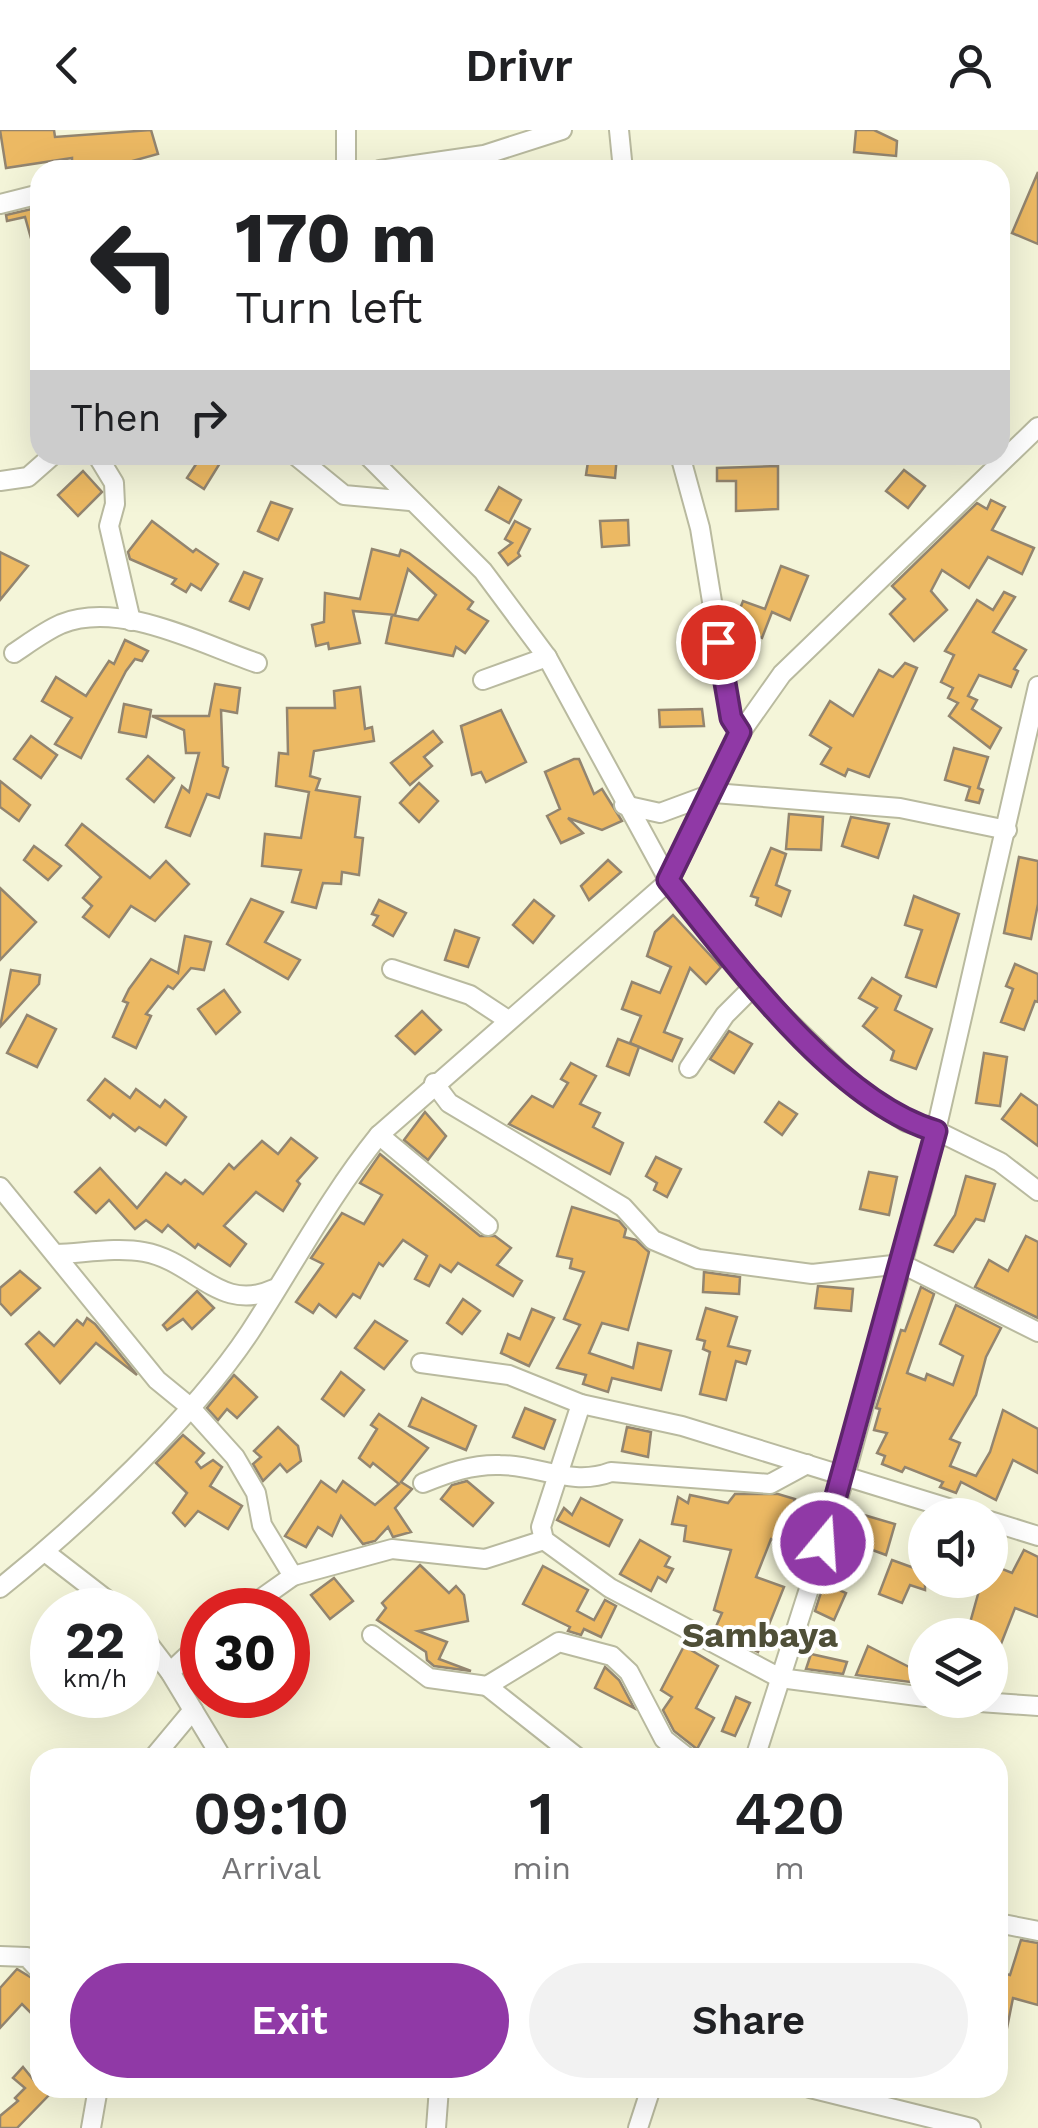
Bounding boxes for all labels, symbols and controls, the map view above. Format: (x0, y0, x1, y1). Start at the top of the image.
icon: back (40, 38, 95, 93)
icon: person (943, 38, 998, 93)
text: Drivr (465, 39, 573, 92)
text: 170 m (235, 197, 437, 279)
icon: left (70, 200, 200, 330)
text: Turn left (235, 281, 422, 334)
icon: right (181, 390, 236, 445)
text: Then (70, 396, 161, 440)
pin (676, 600, 761, 685)
icon: arrive (691, 615, 746, 670)
position arrow (771, 1491, 875, 1595)
map controls (908, 1498, 1008, 1718)
button: sound (908, 1498, 1008, 1598)
speed limit sign: 30 (180, 1588, 310, 1718)
text: 22 (65, 1611, 125, 1670)
district label: Sambaya (682, 1614, 839, 1656)
button: layers (908, 1618, 1008, 1718)
text: km/h (63, 1664, 127, 1693)
text: 09:10 (193, 1778, 349, 1849)
text: 1 (529, 1778, 554, 1849)
text: 420 (734, 1778, 845, 1849)
text: Arrival (221, 1849, 321, 1887)
text: min (512, 1849, 571, 1887)
text: m (774, 1849, 805, 1887)
button: Exit (70, 1963, 509, 2078)
button: Share (529, 1963, 968, 2078)

